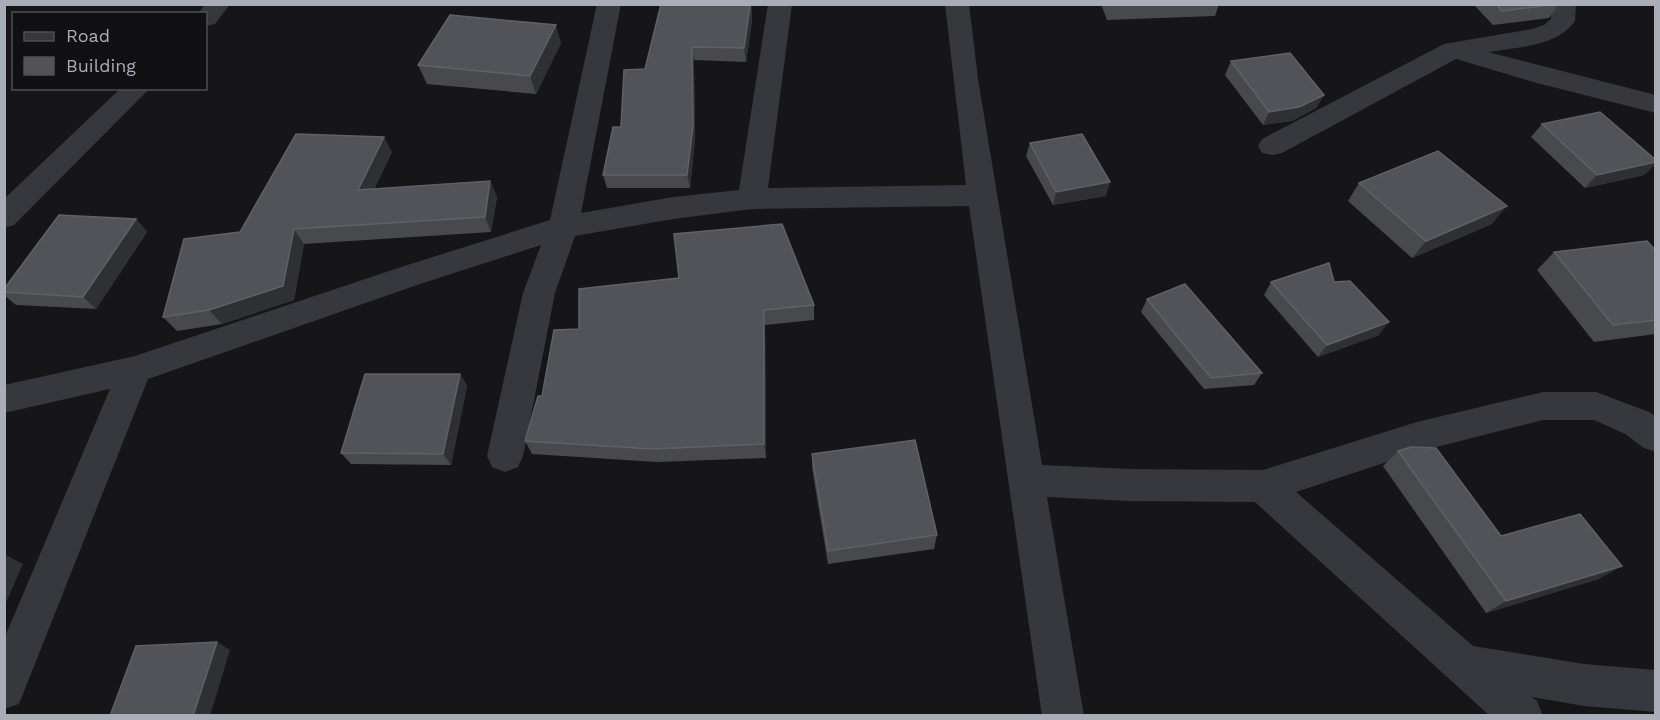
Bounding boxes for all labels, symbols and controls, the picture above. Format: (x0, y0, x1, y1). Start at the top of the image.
legend (12, 12, 207, 90)
text: Road (66, 25, 110, 46)
text: Building (66, 55, 136, 76)

